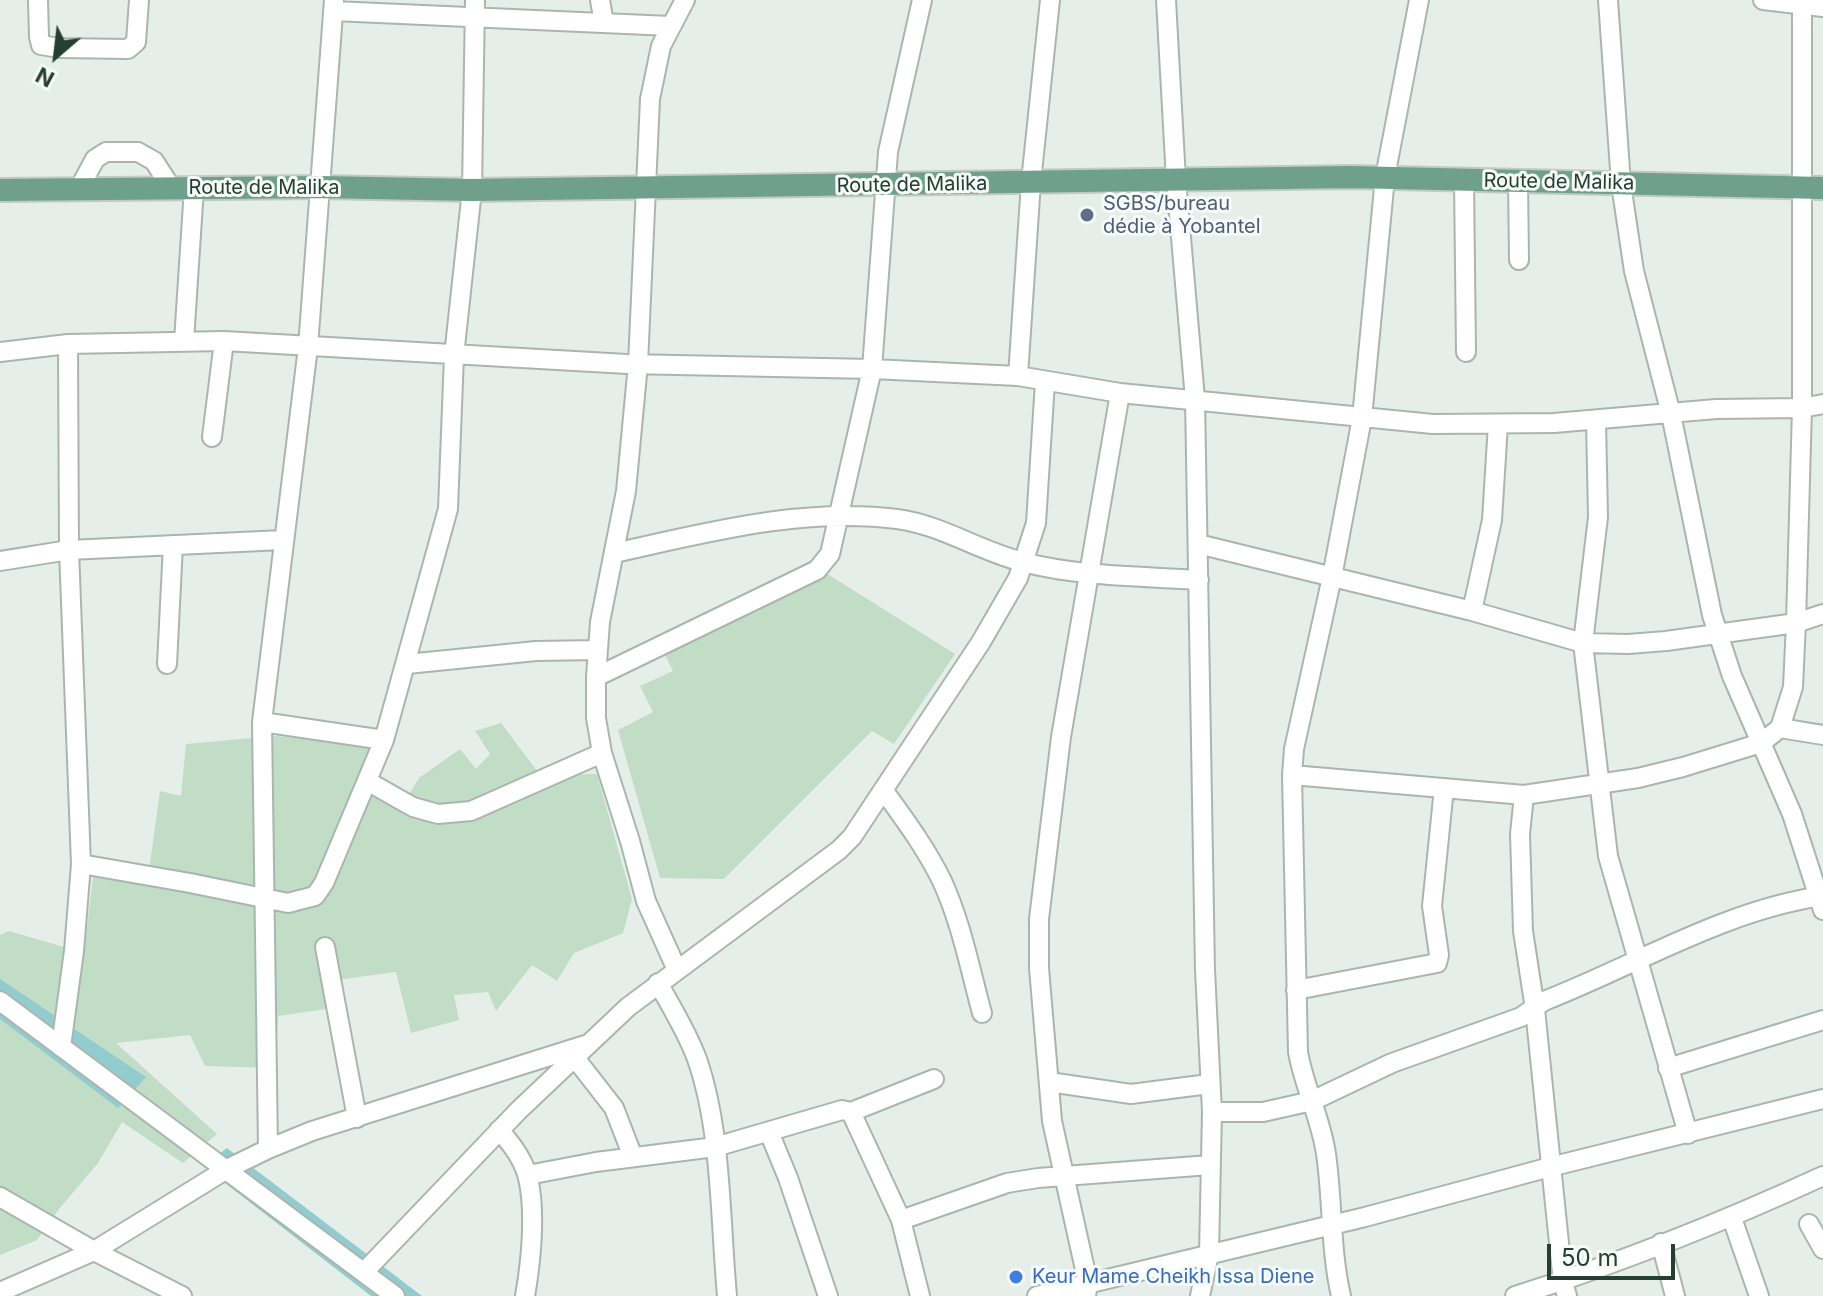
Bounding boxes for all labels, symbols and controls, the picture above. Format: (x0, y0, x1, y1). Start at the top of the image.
north arrow (16, 16, 96, 96)
text: N (31, 62, 58, 93)
street label: Route de Malika (1483, 169, 1635, 195)
street label: Route de Malika (836, 172, 988, 198)
street label: Route de Malika (189, 176, 339, 200)
place label: SGBS/bureau dédie à Yobantel (1103, 192, 1261, 239)
marker: SGBS/bureau dédie à Yobantel (1078, 206, 1096, 224)
scale bar (1551, 1228, 1679, 1278)
text: 50 m (1561, 1243, 1619, 1272)
place label: Keur Mame Cheikh Issa Diene (1032, 1265, 1315, 1289)
marker: Keur Mame Cheikh Issa Diene (1007, 1268, 1025, 1286)

